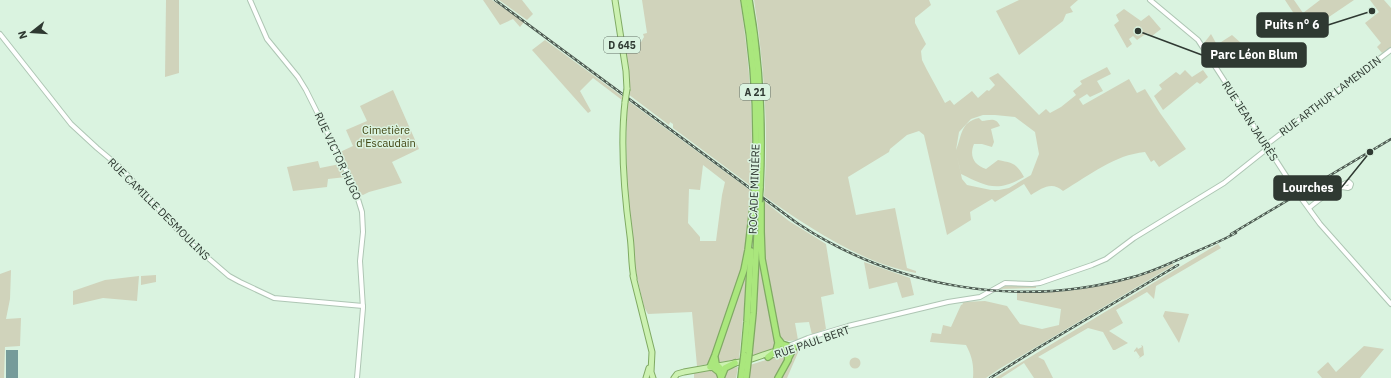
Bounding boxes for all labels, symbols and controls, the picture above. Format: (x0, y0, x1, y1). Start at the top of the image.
north arrow (12, 12, 52, 52)
callout: Puits n° 6 (1257, 13, 1328, 37)
text: Puits n° 6 (1265, 17, 1319, 32)
text: N (15, 29, 30, 41)
road number: D 645 (604, 37, 640, 53)
callout: Parc Léon Blum (1202, 43, 1306, 67)
text: Parc Léon Blum (1210, 47, 1298, 62)
street label: RUE ARTHUR LAMENDIN (1276, 53, 1384, 139)
street label: RUE JEAN JAURÈS (1219, 78, 1281, 164)
road number: A 21 (740, 84, 770, 100)
street label: RUE VICTOR HUGO (311, 110, 365, 202)
park label: Cimetière d'Escaudain (356, 123, 416, 150)
street label: ROCADE MINIÈRE (745, 144, 763, 234)
street label: RUE CAMILLE DESMOULINS (105, 155, 213, 263)
callout: Lourches (1274, 176, 1341, 200)
text: Lourches (1282, 180, 1334, 195)
street label: RUE PAUL BERT (773, 322, 852, 361)

